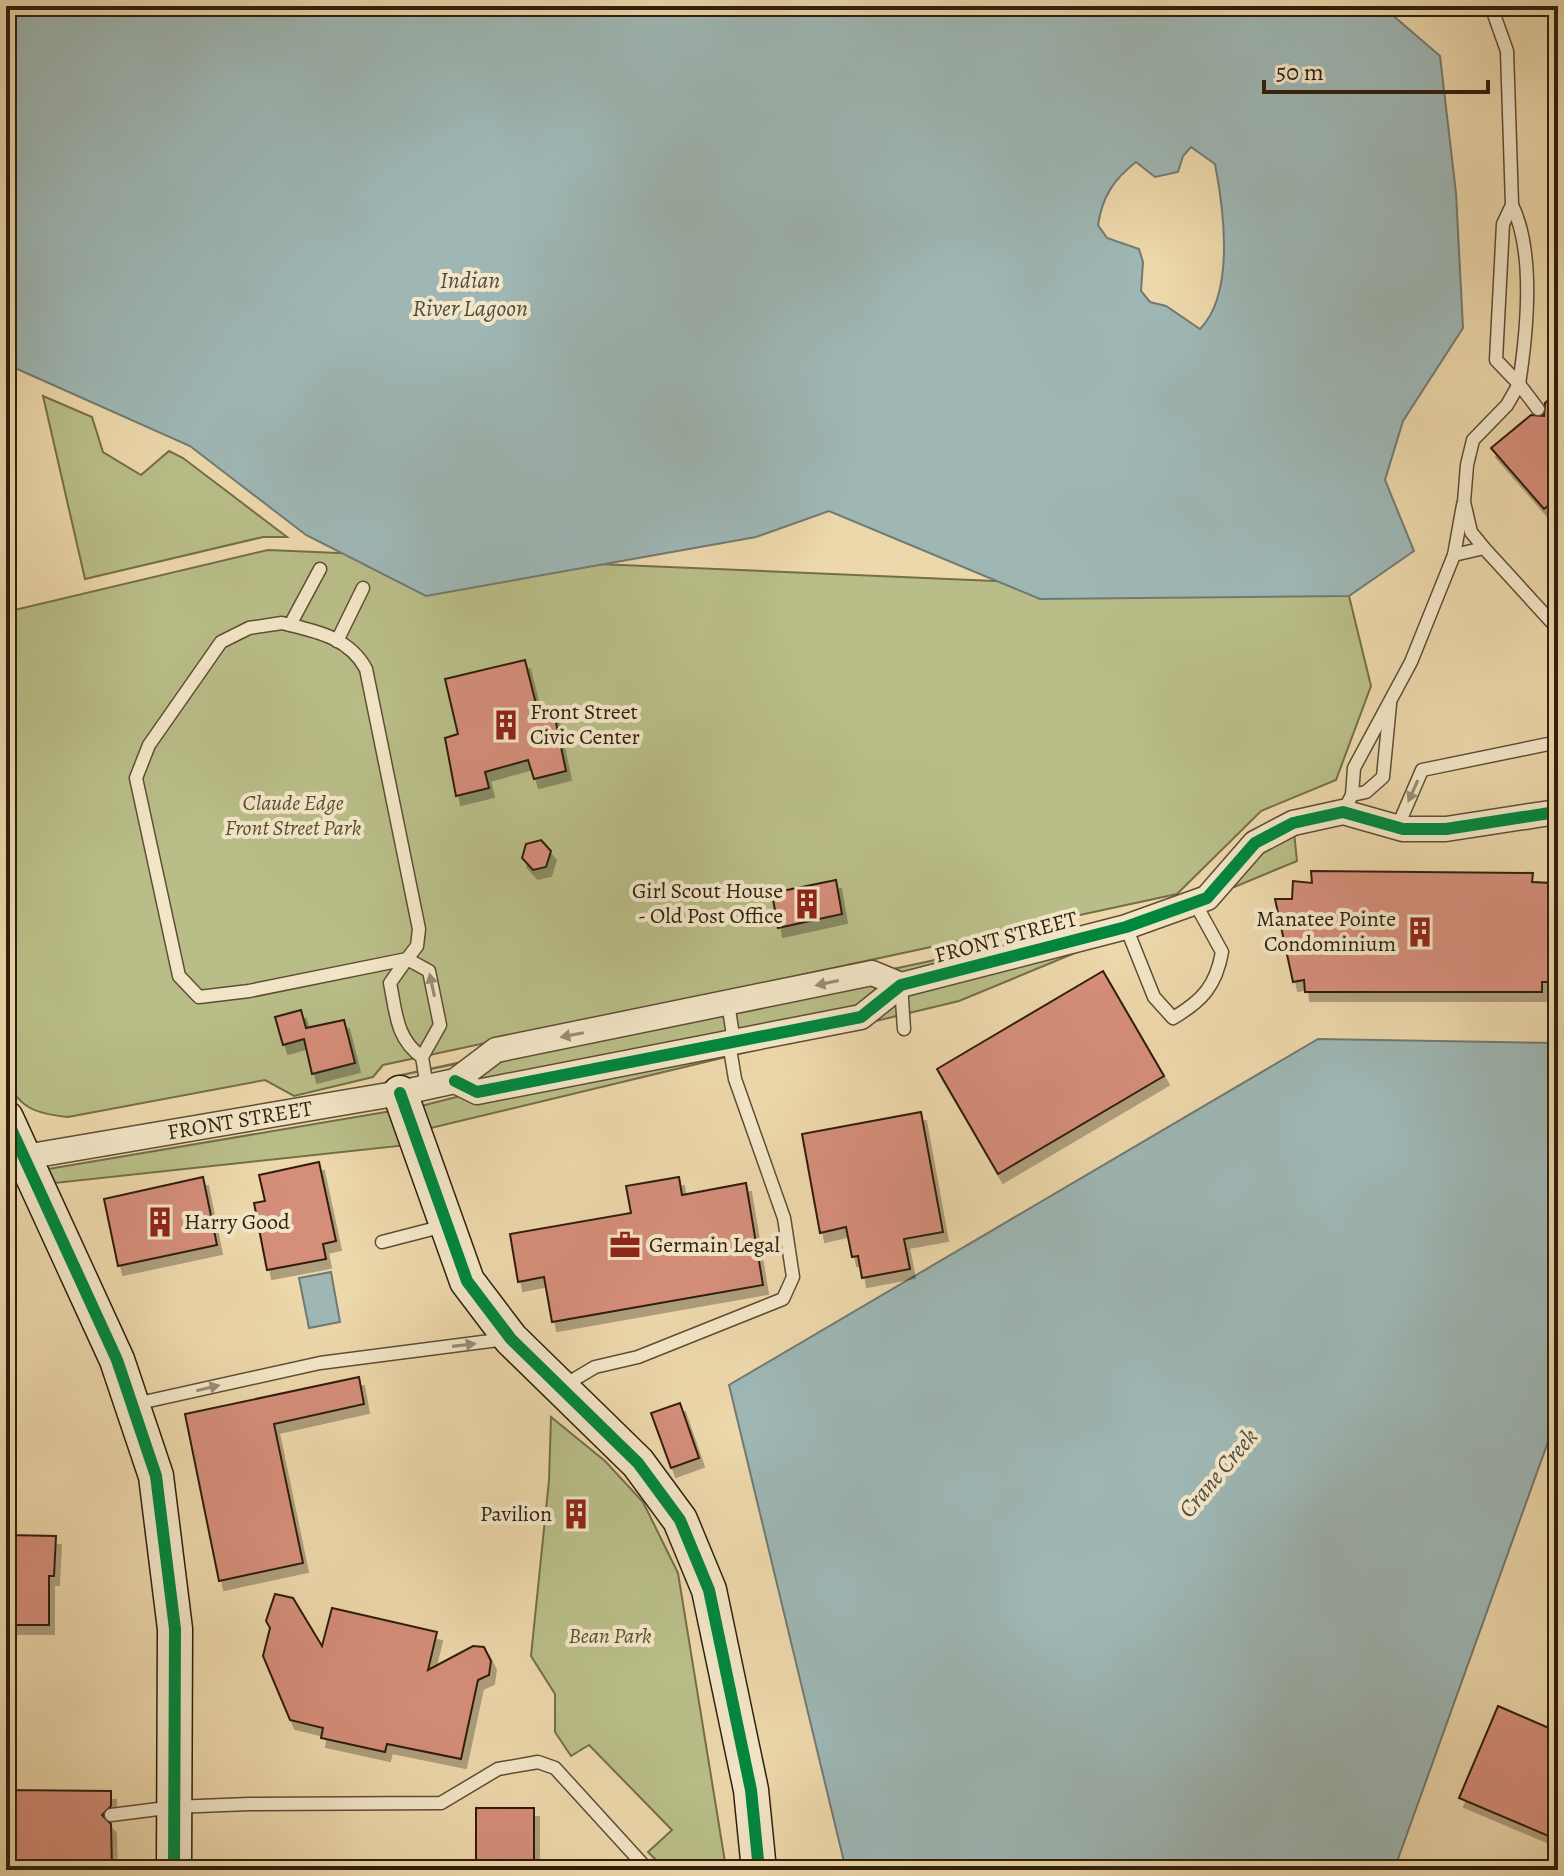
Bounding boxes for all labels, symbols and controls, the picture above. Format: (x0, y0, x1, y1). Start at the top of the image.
scale bar (1264, 44, 1488, 94)
text: 50 m (1276, 56, 1324, 88)
water label: Indian River Lagoon (412, 264, 528, 324)
place label: Front Street Civic Center (530, 697, 640, 752)
building icon: Front Street Civic Center (489, 708, 523, 742)
one-way arrow (1406, 779, 1419, 803)
park label: Claude Edge Front Street Park (225, 788, 361, 843)
place label: Girl Scout House - Old Post Office (632, 876, 783, 931)
building icon: Girl Scout House - Old Post Office (790, 887, 824, 921)
street label: FRONT STREET (931, 904, 1081, 970)
place label: Manatee Pointe Condominium (1256, 904, 1396, 959)
building icon: Manatee Pointe Condominium (1403, 915, 1437, 949)
one-way arrow (425, 972, 438, 997)
one-way arrow (814, 977, 839, 989)
one-way arrow (560, 1029, 585, 1042)
street label: FRONT STREET (165, 1093, 315, 1147)
building icon: Harry Good (143, 1205, 177, 1239)
place label: Harry Good (184, 1207, 290, 1237)
office icon: Germain Legal (608, 1228, 642, 1262)
place label: Germain Legal (649, 1230, 780, 1260)
one-way arrow (452, 1338, 477, 1351)
one-way arrow (196, 1381, 221, 1394)
water label: Crane Creek (1171, 1421, 1265, 1524)
building icon: Pavilion (559, 1497, 593, 1531)
place label: Pavilion (480, 1499, 552, 1529)
park label: Bean Park (568, 1621, 652, 1651)

